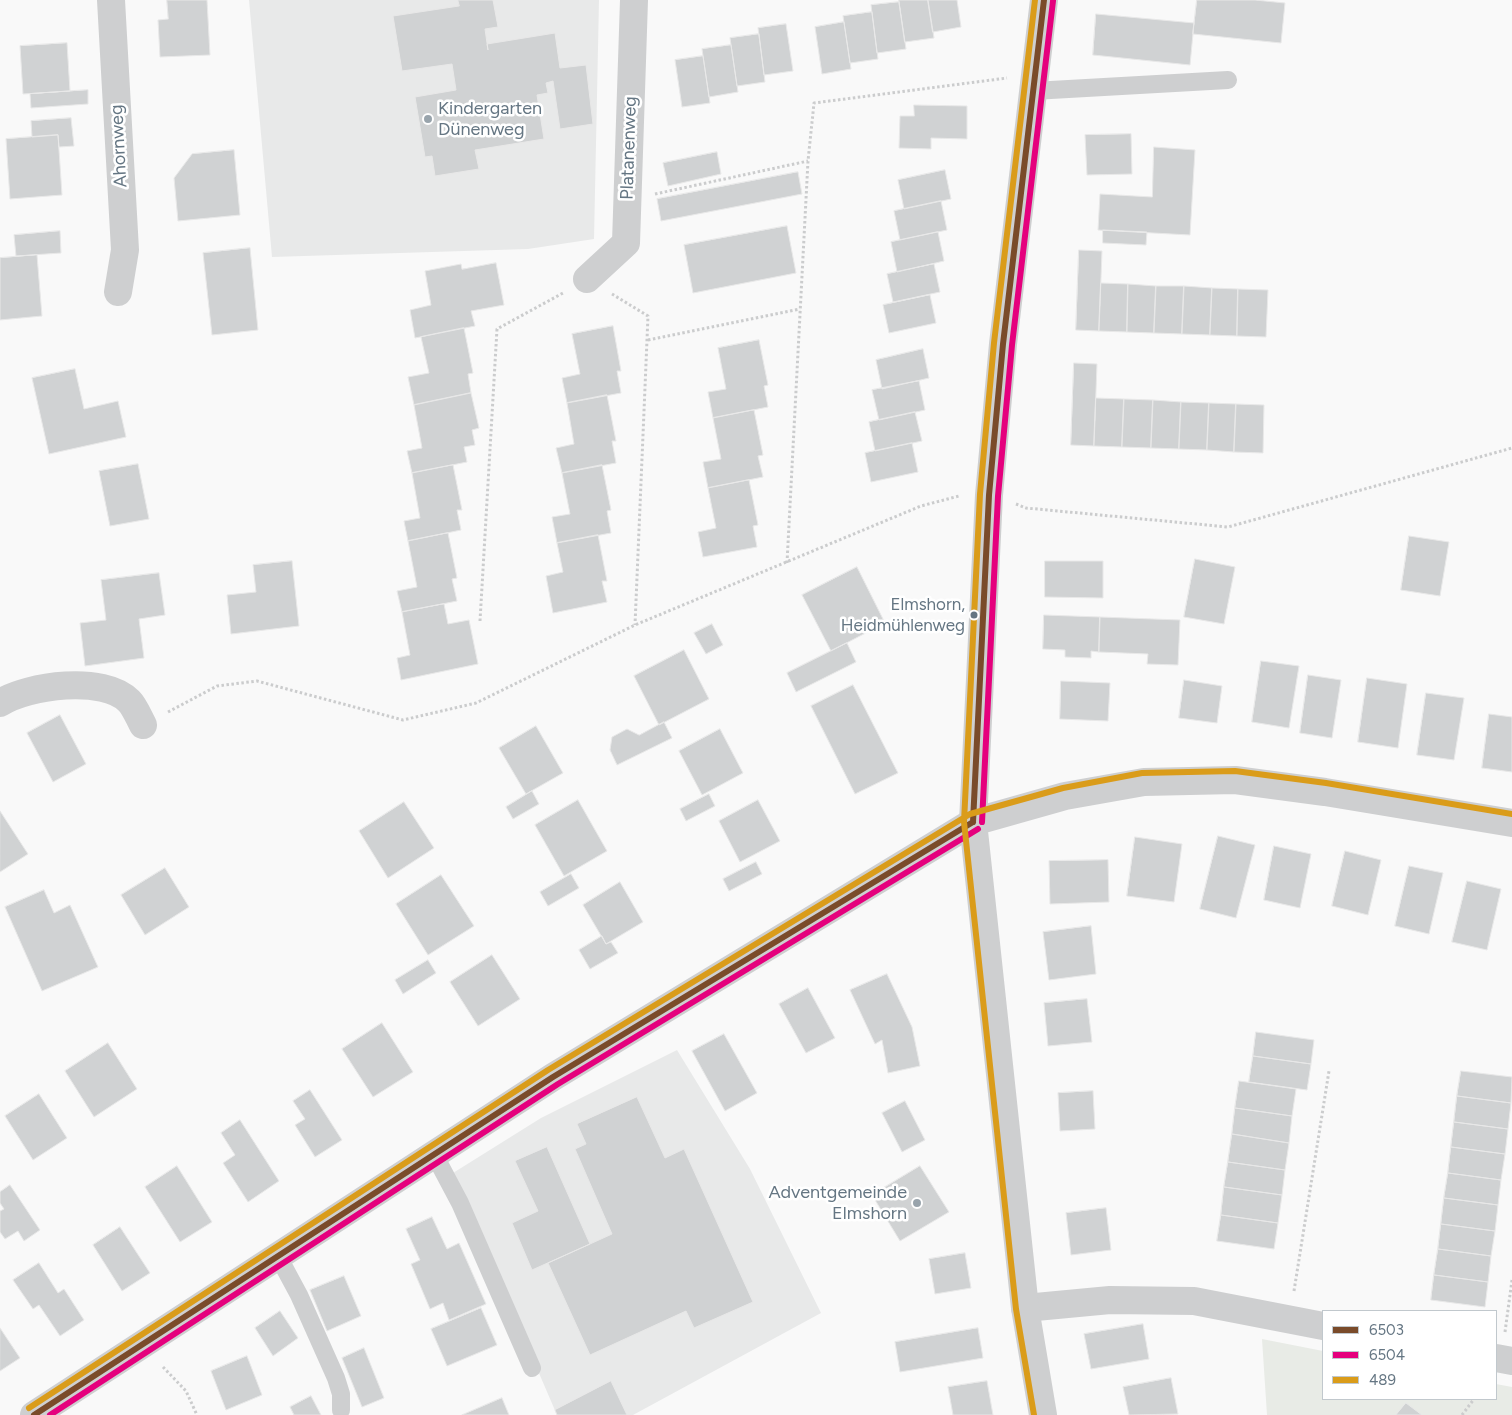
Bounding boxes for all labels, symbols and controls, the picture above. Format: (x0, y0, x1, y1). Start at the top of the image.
street label: Platanenweg (616, 96, 642, 200)
place label: Kindergarten Dünenweg (438, 98, 542, 140)
street label: Ahornweg (106, 104, 132, 188)
marker: Kindergarten Dünenweg (422, 113, 434, 125)
place label: Elmshorn, Heidmühlenweg (841, 595, 965, 635)
marker: Elmshorn, Heidmühlenweg (969, 610, 979, 620)
place label: Adventgemeinde Elmshorn (768, 1182, 907, 1224)
marker: Adventgemeinde Elmshorn (911, 1197, 923, 1209)
legend (1322, 1310, 1497, 1400)
text: 6503 (1369, 1321, 1404, 1339)
text: 6504 (1369, 1346, 1405, 1364)
text: 489 (1369, 1371, 1396, 1389)

